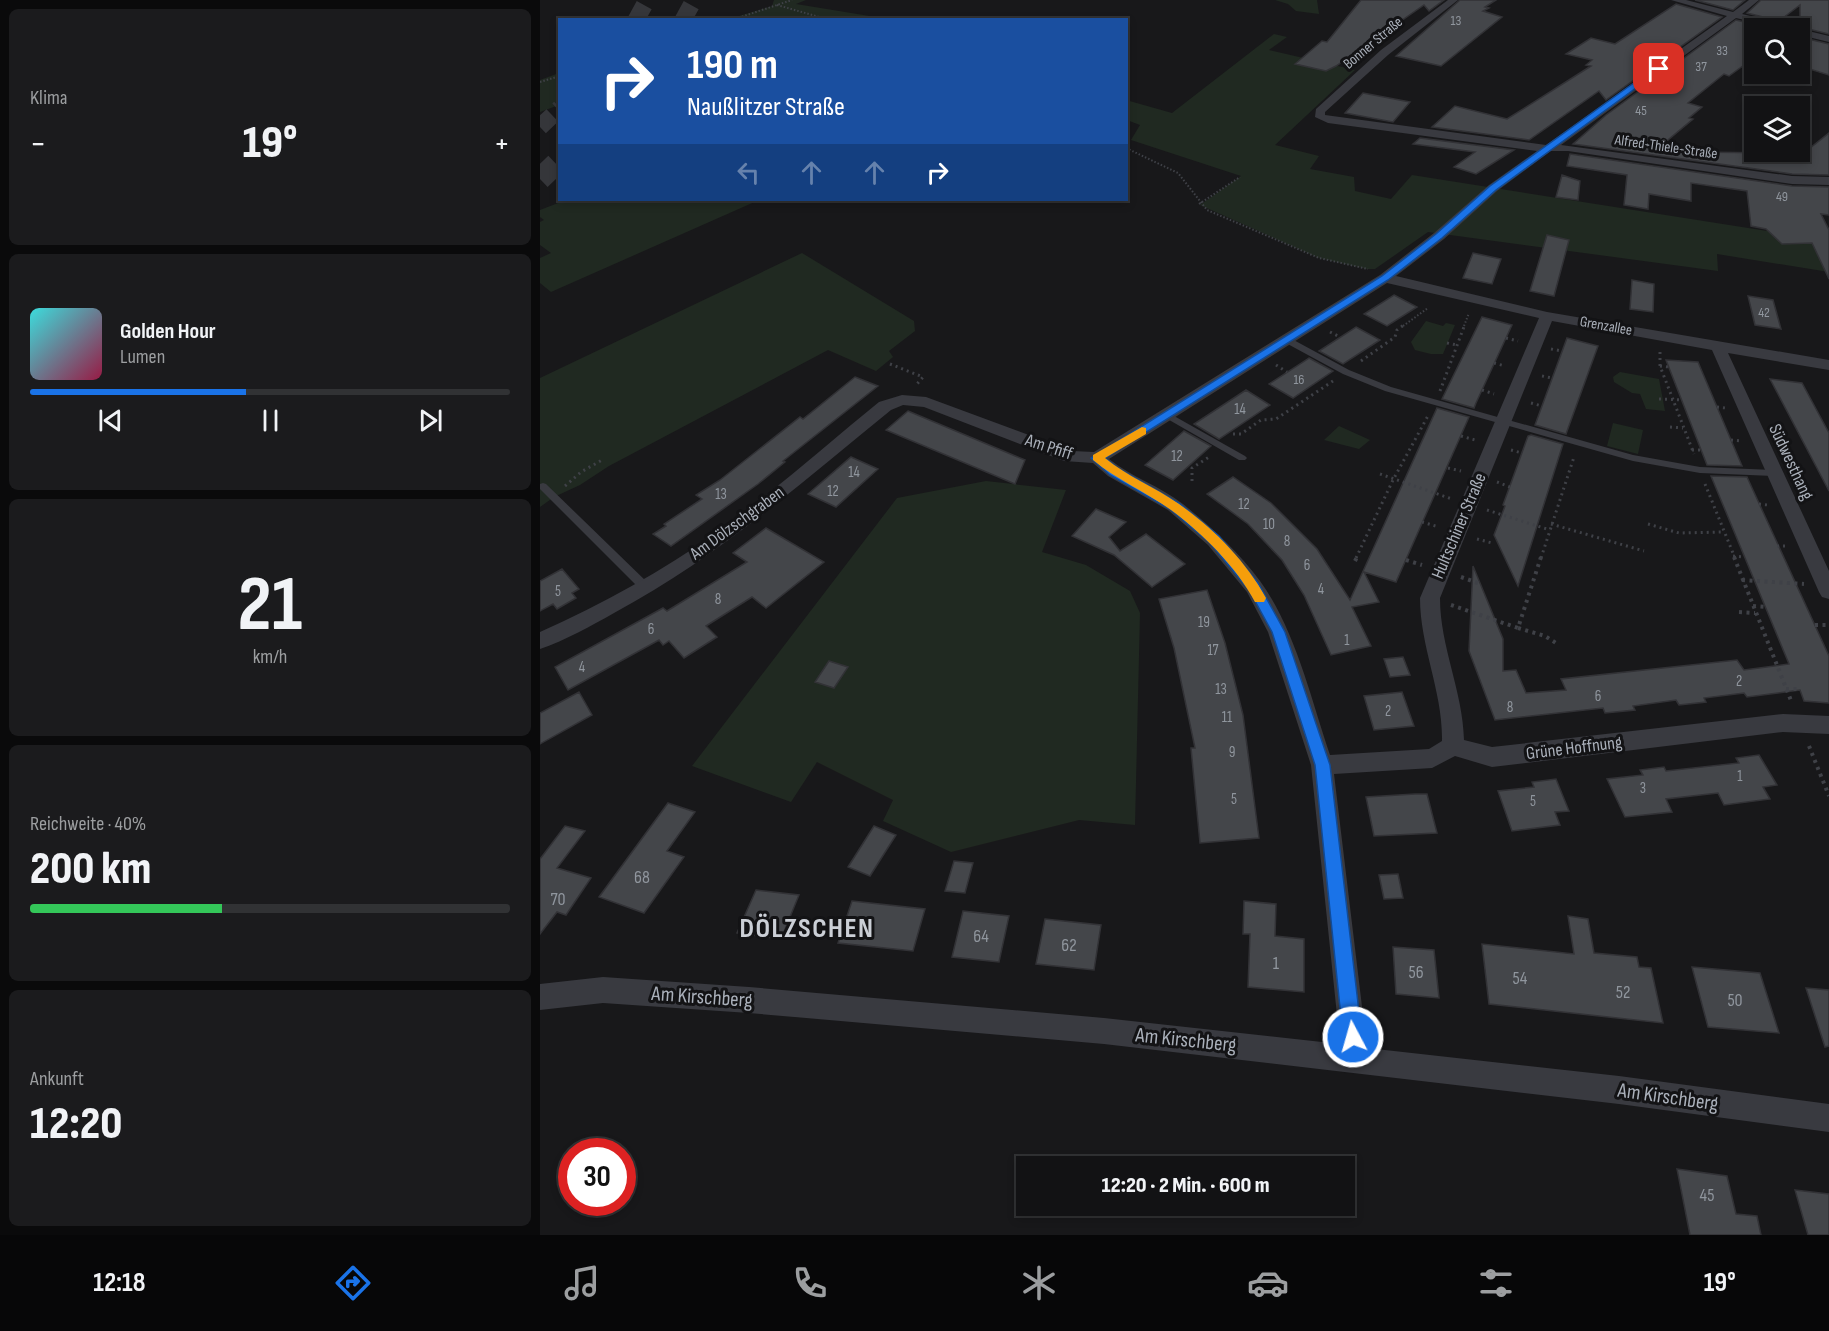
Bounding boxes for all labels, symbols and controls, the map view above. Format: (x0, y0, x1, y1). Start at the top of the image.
house number: 13 (1451, 12, 1462, 29)
street label: Bonner Straße (1339, 13, 1407, 73)
map controls (1744, 18, 1810, 162)
button: search (1744, 18, 1810, 84)
text: 190 m (687, 40, 778, 91)
icon: right (588, 42, 666, 120)
house number: 33 (1716, 42, 1728, 59)
pin (1633, 43, 1684, 94)
icon: arrive (1642, 52, 1675, 85)
house number: 37 (1695, 58, 1707, 75)
text: Klima (30, 86, 68, 110)
text: Naußlitzer Straße (687, 91, 845, 123)
button: layers (1744, 96, 1810, 162)
house number: 45 (1635, 102, 1647, 119)
text: 19° (243, 116, 297, 171)
text: − (30, 124, 46, 164)
text: + (494, 124, 510, 164)
street label: Alfred-Thiele-Straße (1612, 130, 1719, 164)
icon: left (732, 156, 765, 189)
icon: ahead (795, 156, 828, 189)
icon: ahead (858, 156, 891, 189)
icon: right (921, 156, 954, 189)
house number: 49 (1776, 188, 1788, 205)
house number: 42 (1758, 304, 1770, 321)
street label: Grenzallee (1578, 312, 1634, 340)
text: Golden Hour (120, 318, 216, 345)
text: Lumen (120, 345, 165, 369)
house number: 16 (1293, 371, 1305, 388)
house number: 14 (1234, 400, 1246, 419)
icon: previous (94, 404, 127, 437)
icon: pause (254, 404, 287, 437)
icon: next (414, 404, 447, 437)
street label: Südwesthang (1764, 421, 1818, 503)
street label: Am Pfiff (1022, 429, 1076, 465)
house number: 12 (1171, 447, 1183, 466)
house number: 14 (848, 463, 860, 482)
street label: Hultschiner Straße (1427, 470, 1491, 582)
street label: Am Dölzschgraben (685, 482, 788, 565)
house number: 12 (827, 482, 839, 501)
house number: 13 (715, 485, 727, 504)
house number: 12 (1238, 495, 1250, 514)
house number: 10 (1263, 515, 1275, 534)
house number: 8 (1284, 532, 1290, 551)
house number: 6 (1304, 556, 1310, 575)
text: 21 (238, 559, 302, 652)
house number: 4 (1318, 580, 1324, 599)
house number: 5 (555, 582, 561, 601)
house number: 8 (715, 590, 721, 609)
house number: 19 (1198, 613, 1210, 632)
house number: 6 (648, 620, 654, 639)
house number: 1 (1344, 631, 1350, 650)
house number: 17 (1207, 641, 1219, 660)
text: km/h (253, 645, 287, 669)
house number: 4 (579, 658, 585, 677)
house number: 2 (1736, 672, 1742, 691)
house number: 13 (1215, 680, 1227, 699)
house number: 6 (1595, 687, 1601, 706)
house number: 8 (1507, 698, 1513, 717)
house number: 2 (1385, 702, 1391, 721)
house number: 11 (1222, 708, 1233, 727)
street label: Grüne Hoffnung (1525, 732, 1623, 764)
house number: 9 (1229, 743, 1235, 762)
house number: 1 (1737, 767, 1743, 786)
house number: 3 (1640, 779, 1646, 798)
house number: 5 (1231, 790, 1237, 809)
house number: 5 (1530, 792, 1536, 811)
text: Reichweite · 40% (30, 812, 146, 836)
text: 200 km (30, 842, 151, 897)
house number: 68 (634, 867, 650, 888)
house number: 70 (550, 889, 566, 910)
district label: DÖLZSCHEN (739, 912, 875, 945)
house number: 64 (973, 926, 989, 947)
house number: 62 (1061, 935, 1077, 956)
house number: 1 (1273, 953, 1280, 974)
house number: 56 (1408, 962, 1424, 983)
house number: 54 (1513, 968, 1528, 989)
street label: Am Kirschberg (650, 981, 753, 1013)
house number: 52 (1616, 982, 1630, 1003)
house number: 50 (1727, 990, 1743, 1011)
position arrow (1321, 1005, 1385, 1069)
street label: Am Kirschberg (1133, 1022, 1238, 1058)
text: Ankunft (30, 1067, 84, 1091)
street label: Am Kirschberg (1615, 1077, 1720, 1116)
text: 12:20 (30, 1097, 122, 1152)
speed limit sign: 30 (558, 1138, 636, 1216)
text: 12:20 · 2 Min. · 600 m (1102, 1172, 1269, 1199)
house number: 45 (1700, 1185, 1714, 1206)
icon: directions (332, 1262, 374, 1304)
icon: music (561, 1262, 603, 1304)
icon: phone (789, 1262, 831, 1304)
icon: climate (1018, 1262, 1060, 1304)
icon: car (1247, 1262, 1289, 1304)
icon: filters (1475, 1262, 1517, 1304)
text: 12:18 (93, 1267, 145, 1299)
text: 19° (1704, 1267, 1736, 1299)

